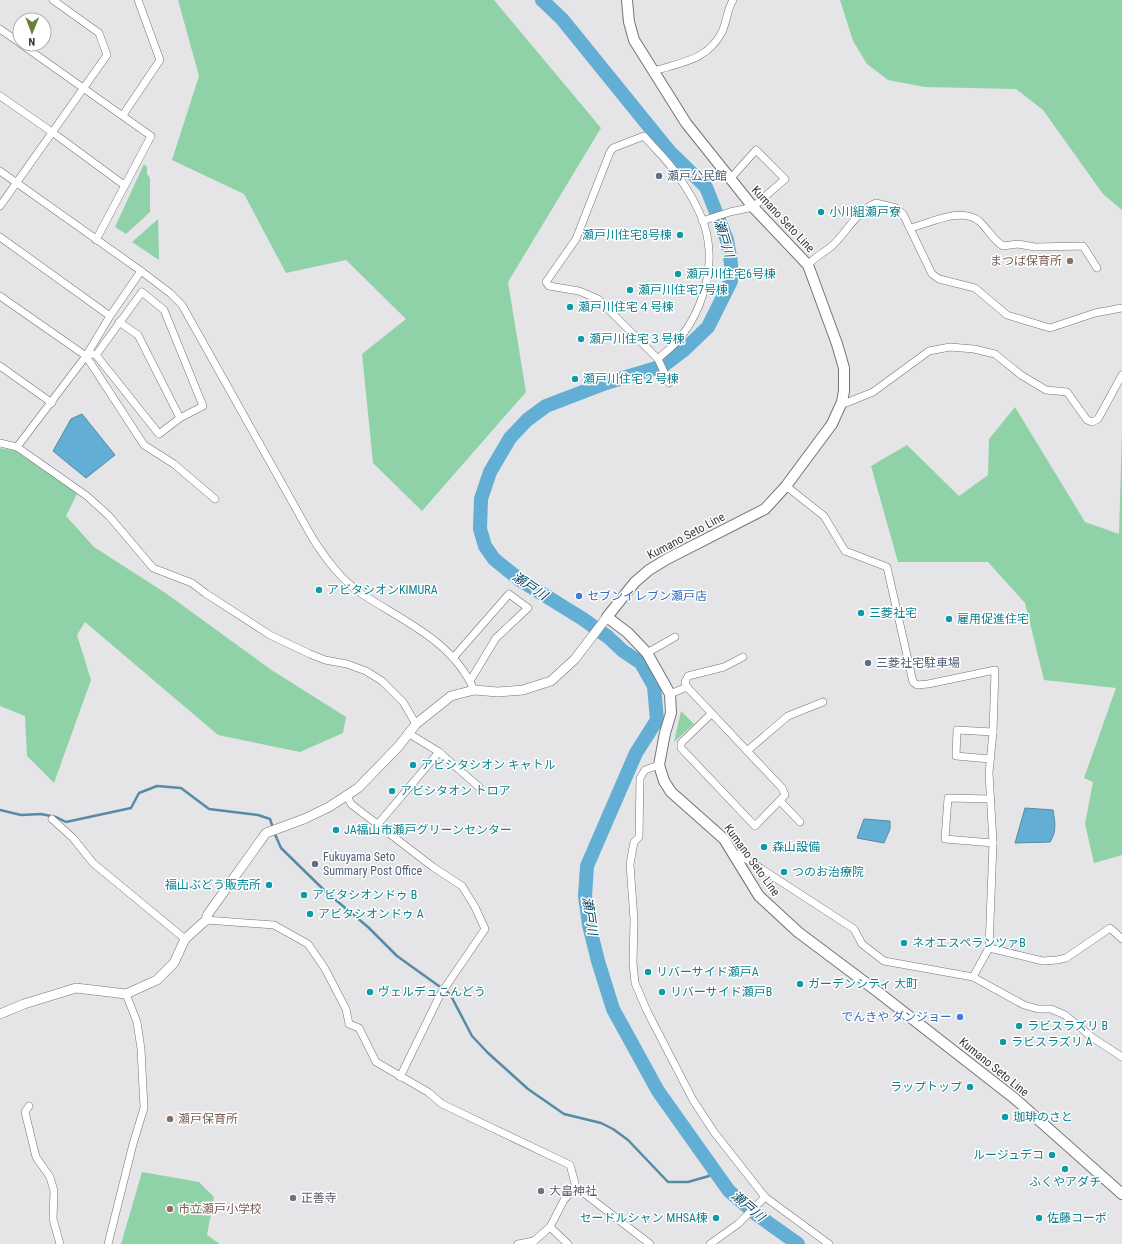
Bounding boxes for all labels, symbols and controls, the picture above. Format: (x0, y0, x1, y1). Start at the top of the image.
north arrow (12, 12, 52, 52)
text: N (28, 35, 35, 48)
place label: 瀬戸公民館 (667, 169, 727, 183)
marker: 瀬戸公民館 (654, 171, 664, 181)
street label: Kumano Seto Line (749, 183, 818, 255)
place label: 小川組瀬戸寮 (829, 205, 901, 219)
marker: 小川組瀬戸寮 (816, 207, 826, 217)
water label: 瀬戸川 (711, 217, 737, 261)
place label: 瀬戸川住宅8号棟 (582, 228, 672, 242)
marker: 瀬戸川住宅8号棟 (675, 230, 685, 240)
place label: まつば保育所 (990, 254, 1062, 268)
marker: まつば保育所 (1065, 256, 1075, 266)
place label: 瀬戸川住宅6号棟 (686, 267, 776, 281)
marker: 瀬戸川住宅6号棟 (673, 269, 683, 279)
place label: 瀬戸川住宅7号棟 (638, 283, 728, 297)
marker: 瀬戸川住宅7号棟 (625, 285, 635, 295)
place label: 瀬戸川住宅４号棟 (578, 300, 674, 314)
marker: 瀬戸川住宅４号棟 (565, 302, 575, 312)
place label: 瀬戸川住宅３号棟 (589, 332, 685, 346)
marker: 瀬戸川住宅３号棟 (576, 334, 586, 344)
place label: 瀬戸川住宅２号棟 (583, 372, 679, 386)
marker: 瀬戸川住宅２号棟 (570, 374, 580, 384)
street label: Kumano Seto Line (645, 510, 727, 562)
water label: 瀬戸川 (510, 569, 552, 604)
place label: アビタシオンKIMURA (327, 583, 438, 597)
marker: アビタシオンKIMURA (314, 585, 324, 595)
place label: セブンイレブン瀬戸店 (587, 589, 707, 603)
marker: セブンイレブン瀬戸店 (574, 591, 584, 601)
place label: 三菱社宅 (869, 606, 917, 620)
marker: 三菱社宅 (856, 608, 866, 618)
place label: 雇用促進住宅 (957, 612, 1029, 626)
marker: 雇用促進住宅 (944, 614, 954, 624)
place label: 三菱社宅駐車場 (876, 656, 960, 670)
marker: 三菱社宅駐車場 (863, 658, 873, 668)
place label: アビシタシオン キャトル (421, 758, 556, 772)
marker: アビシタシオン キャトル (408, 760, 418, 770)
place label: アビシタオン トロア (400, 784, 511, 798)
marker: アビシタオン トロア (387, 786, 397, 796)
street label: Kumano Seto Line (721, 821, 783, 899)
place label: JA福山市瀬戸グリーンセンター (344, 823, 512, 837)
marker: JA福山市瀬戸グリーンセンター (331, 825, 341, 835)
place label: 森山設備 (772, 840, 820, 854)
marker: 森山設備 (759, 842, 769, 852)
place label: Fukuyama Seto Summary Post Office (323, 850, 422, 878)
marker: Fukuyama Seto Summary Post Office (310, 859, 320, 869)
place label: つのお治療院 (792, 865, 864, 879)
marker: つのお治療院 (779, 867, 789, 877)
place label: 福山ぶどう販売所 (165, 878, 261, 892)
marker: 福山ぶどう販売所 (264, 880, 274, 890)
place label: アビタシオンドゥ B (312, 888, 417, 902)
marker: アビタシオンドゥ B (299, 890, 309, 900)
water label: 瀬戸川 (580, 896, 601, 938)
place label: アビタシオンドゥ A (318, 907, 424, 921)
marker: アビタシオンドゥ A (305, 909, 315, 919)
place label: ネオエスペランツァB (912, 936, 1026, 950)
marker: ネオエスペランツァB (899, 938, 909, 948)
place label: リバーサイド瀬戸A (656, 965, 759, 979)
marker: リバーサイド瀬戸A (643, 967, 653, 977)
place label: ガーデンシティ 大町 (808, 977, 918, 991)
marker: ガーデンシティ 大町 (795, 979, 805, 989)
place label: ヴェルデュこんどう (378, 985, 486, 999)
place label: リバーサイド瀬戸B (670, 985, 772, 999)
marker: ヴェルデュこんどう (365, 987, 375, 997)
marker: リバーサイド瀬戸B (657, 987, 667, 997)
place label: でんきや ダンジョー (841, 1010, 952, 1024)
marker: でんきや ダンジョー (955, 1012, 965, 1022)
place label: ラビスラズリ B (1027, 1019, 1108, 1033)
marker: ラビスラズリ B (1014, 1021, 1024, 1031)
street label: Kumano Seto Line (956, 1035, 1032, 1100)
place label: ラビスラズリ A (1011, 1035, 1093, 1049)
marker: ラビスラズリ A (998, 1037, 1008, 1047)
place label: ラップトップ (890, 1080, 962, 1094)
marker: ラップトップ (965, 1082, 975, 1092)
place label: 珈琲のさと (1013, 1110, 1073, 1124)
place label: 瀬戸保育所 (178, 1112, 238, 1126)
marker: 珈琲のさと (1000, 1112, 1010, 1122)
marker: 瀬戸保育所 (165, 1114, 175, 1124)
place label: ルージュデコ (973, 1148, 1044, 1162)
marker: ルージュデコ (1047, 1150, 1057, 1160)
marker: ふくやアダチ (1060, 1164, 1070, 1174)
place label: ふくやアダチ (1029, 1175, 1101, 1189)
place label: 大畠神社 (549, 1184, 597, 1198)
marker: 大畠神社 (536, 1186, 546, 1196)
water label: 瀬戸川 (728, 1188, 769, 1226)
place label: 正善寺 (301, 1191, 337, 1205)
marker: 正善寺 (288, 1193, 298, 1203)
place label: 市立瀬戸小学校 (178, 1202, 262, 1216)
marker: 市立瀬戸小学校 (165, 1204, 175, 1214)
place label: セードルシャン MHSA棟 (580, 1211, 708, 1225)
place label: 佐藤コーポ (1047, 1211, 1107, 1225)
marker: セードルシャン MHSA棟 (711, 1213, 721, 1223)
marker: 佐藤コーポ (1034, 1213, 1044, 1223)

